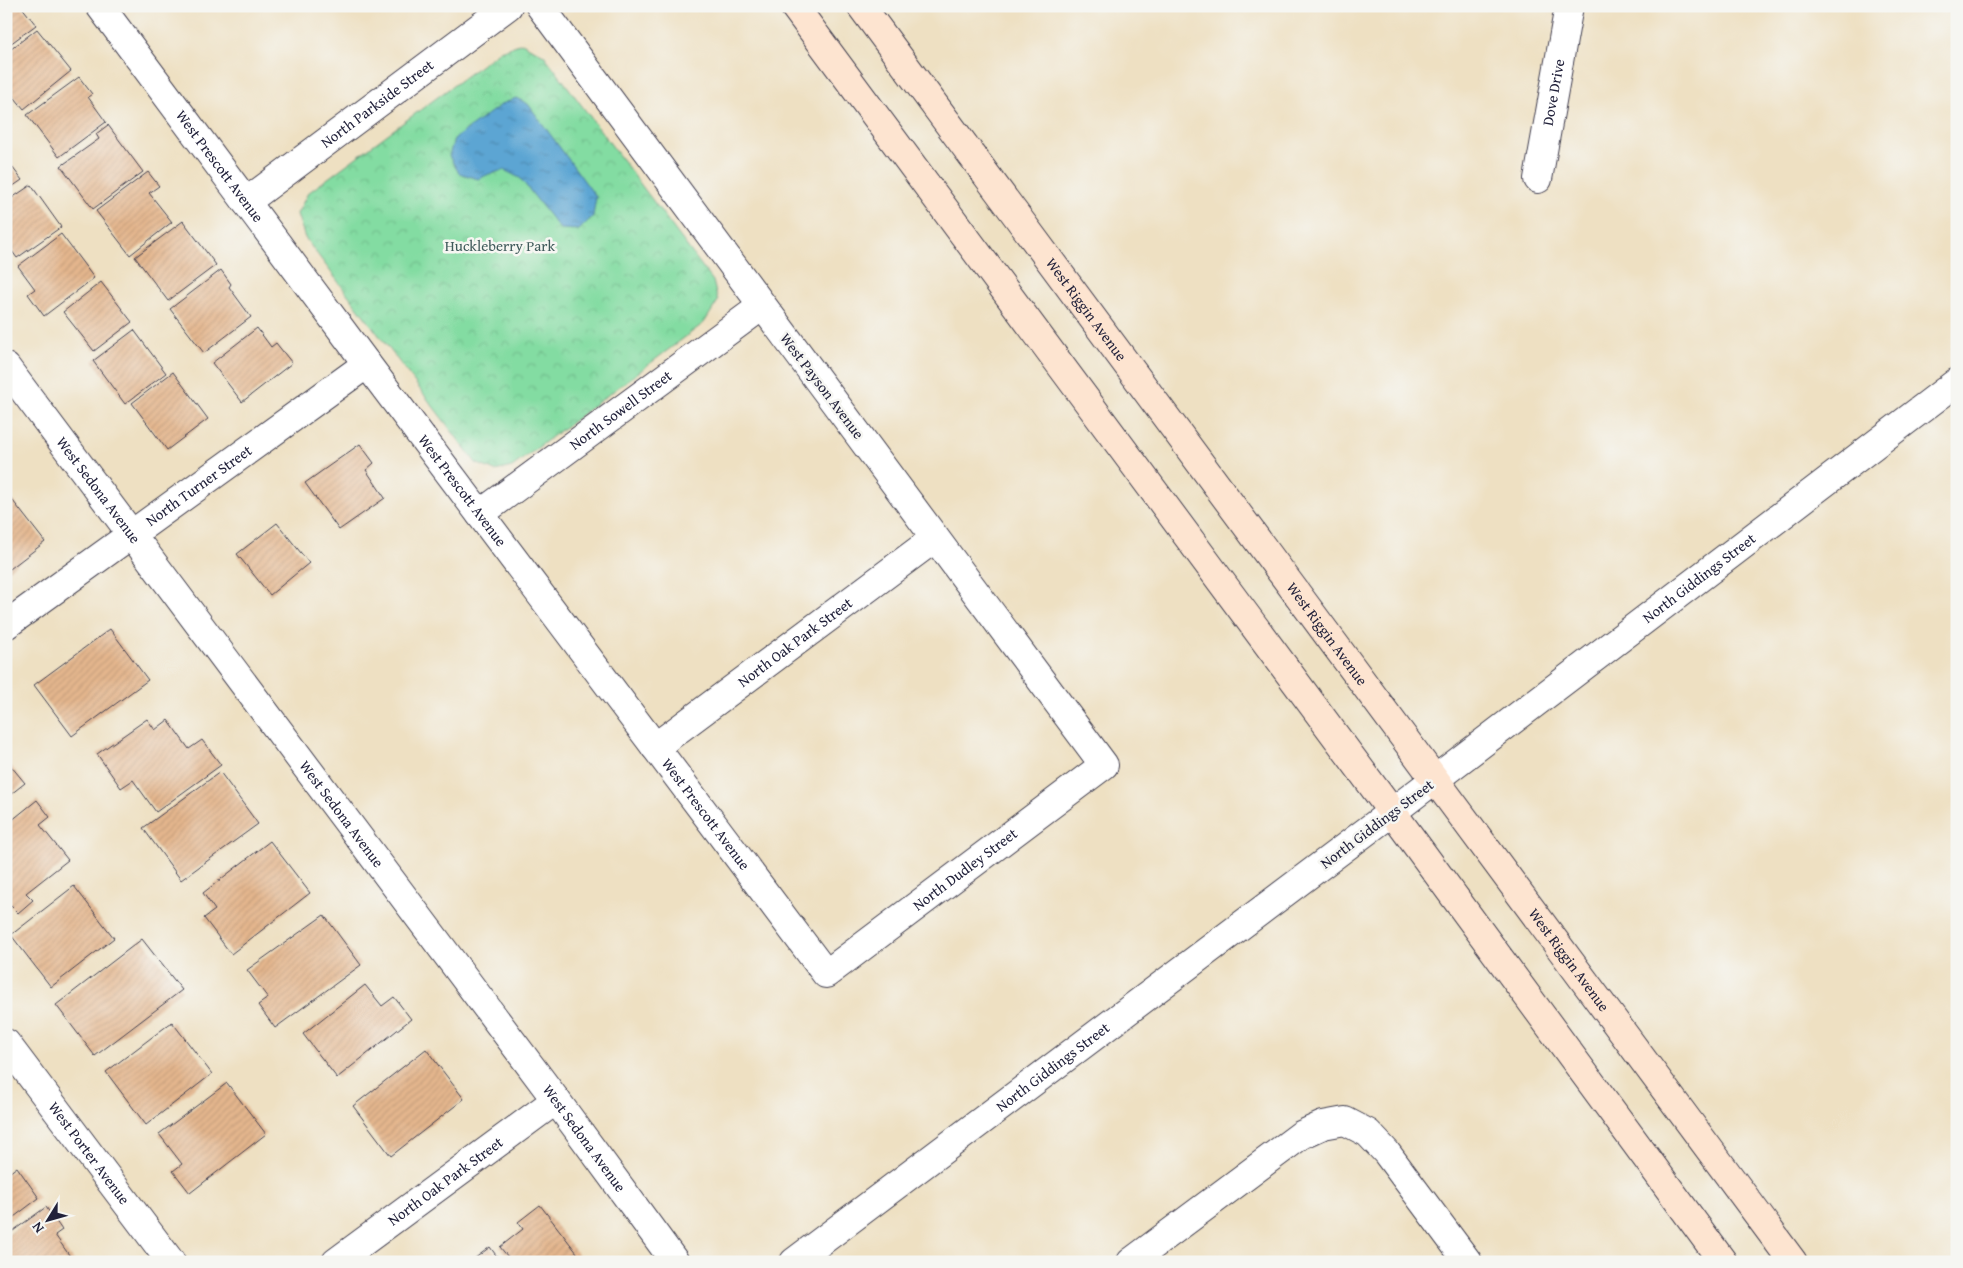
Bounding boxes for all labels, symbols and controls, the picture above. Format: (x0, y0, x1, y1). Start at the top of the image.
street label: North Parkside Street (316, 54, 438, 153)
street label: Dove Drive (1537, 57, 1569, 127)
street label: West Prescott Avenue (171, 106, 269, 227)
park label: Huckleberry Park (445, 235, 556, 256)
street label: West Riggin Avenue (1041, 253, 1132, 365)
street label: West Payson Avenue (776, 328, 869, 443)
street label: North Sowell Street (565, 364, 677, 455)
street label: West Prescott Avenue (414, 430, 512, 551)
street label: West Sedona Avenue (52, 432, 146, 548)
street label: North Turner Street (141, 439, 257, 531)
street label: North Giddings Street (1638, 528, 1760, 628)
street label: West Riggin Avenue (1282, 578, 1373, 690)
street label: North Oak Park Street (733, 592, 857, 692)
street label: West Prescott Avenue (657, 754, 755, 874)
street label: West Sedona Avenue (295, 756, 389, 872)
street label: North Giddings Street (1316, 774, 1438, 873)
street label: North Dudley Street (908, 822, 1022, 915)
street label: West Riggin Avenue (1524, 904, 1615, 1016)
street label: North Giddings Street (991, 1017, 1114, 1116)
street label: West Sedona Avenue (538, 1080, 631, 1196)
street label: West Porter Avenue (44, 1097, 135, 1209)
street label: North Oak Park Street (383, 1131, 508, 1230)
north arrow (22, 1196, 72, 1246)
text: N (26, 1218, 48, 1238)

